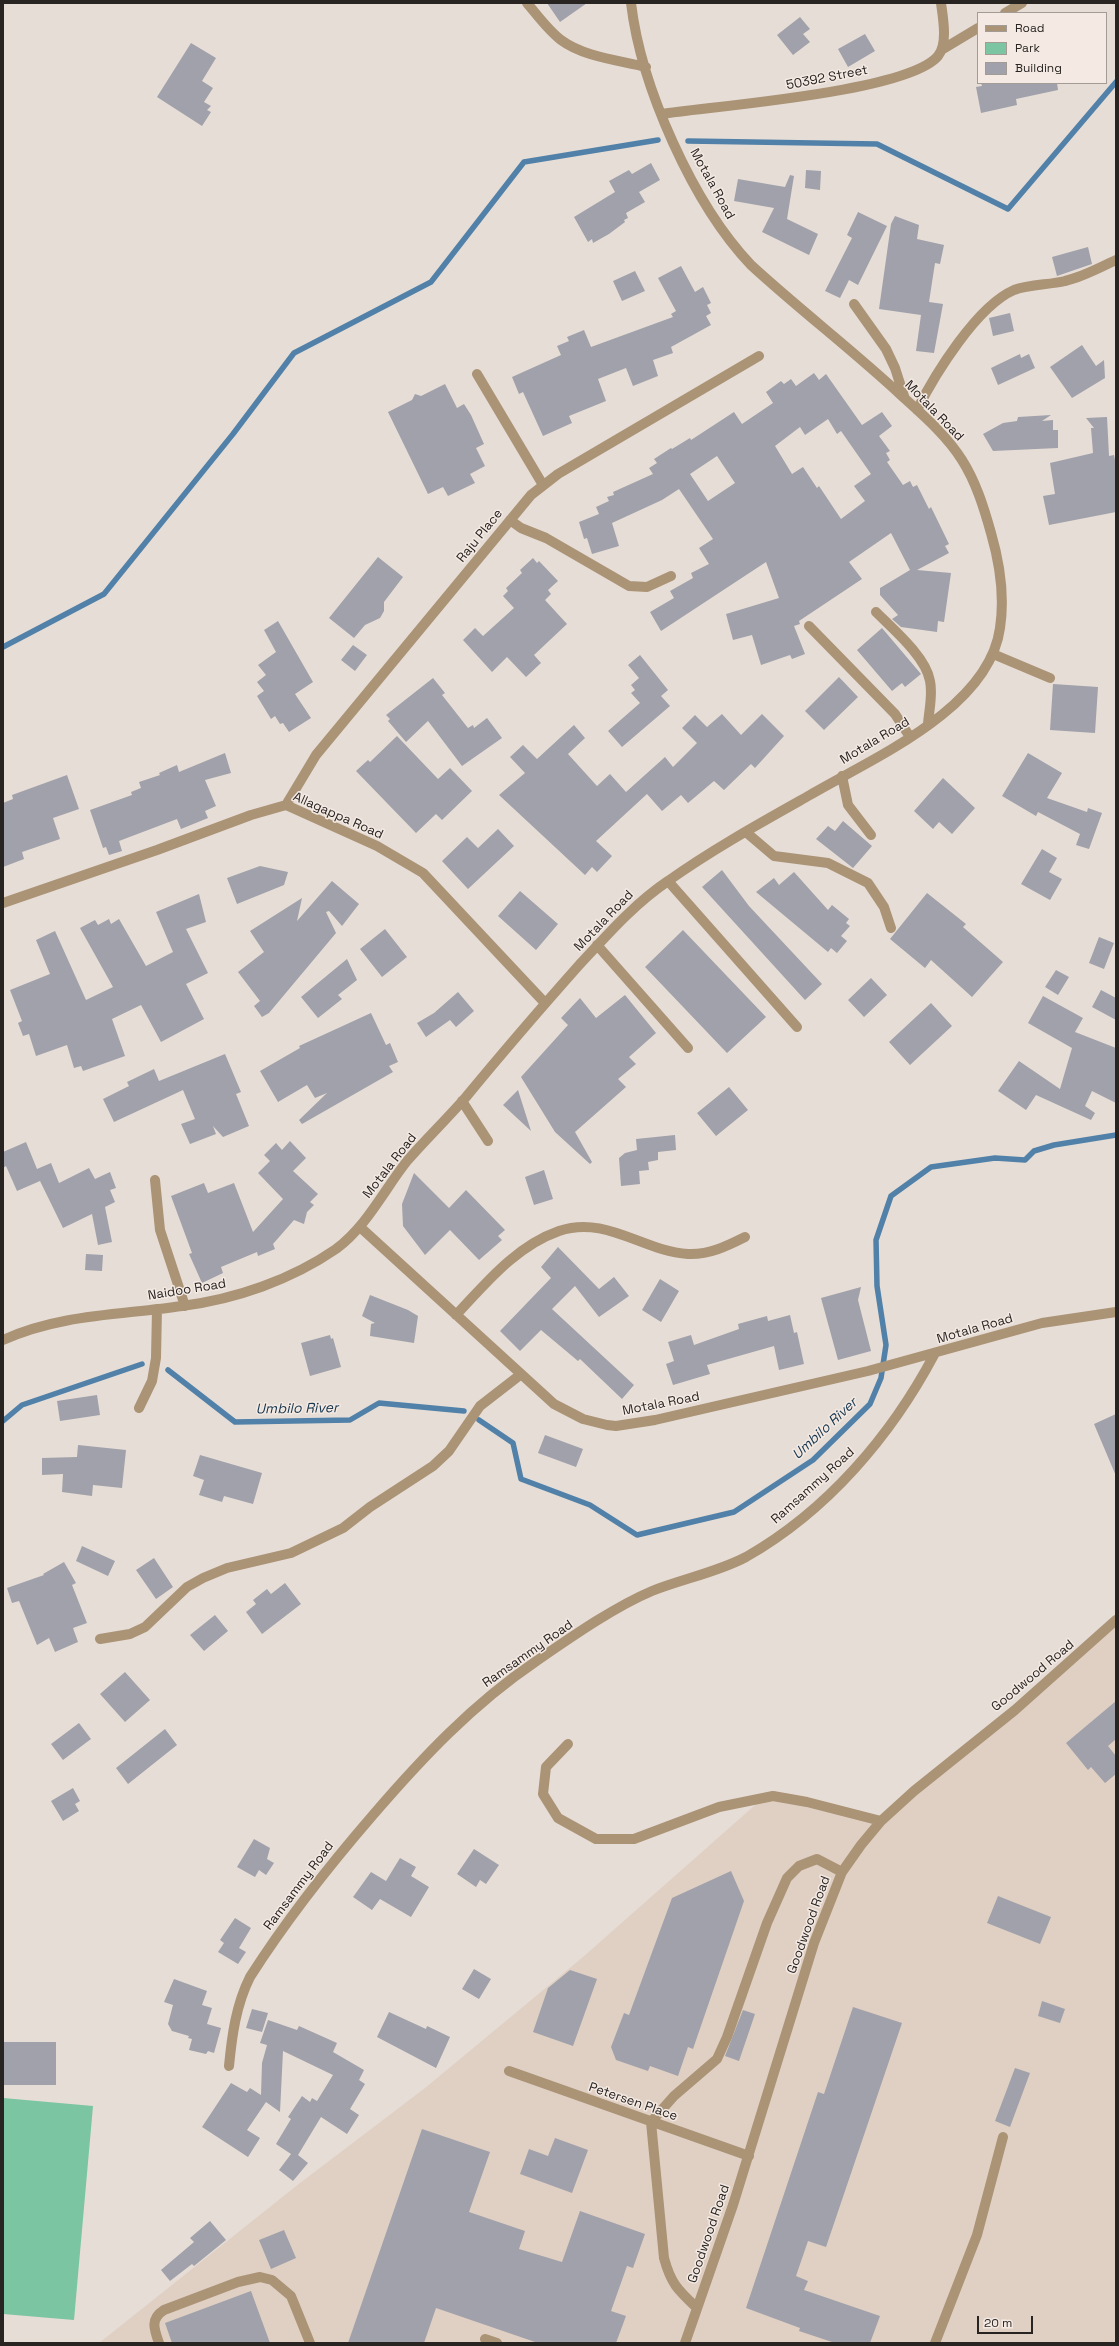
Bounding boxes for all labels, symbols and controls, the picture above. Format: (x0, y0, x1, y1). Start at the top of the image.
legend (977, 12, 1107, 84)
text: Road (1015, 20, 1044, 36)
text: Park (1015, 40, 1040, 56)
text: Building (1015, 60, 1062, 76)
street label: 50392 Street (785, 62, 869, 94)
street label: Motala Road (686, 146, 738, 222)
street label: Motala Road (901, 377, 967, 445)
street label: Raju Place (454, 506, 506, 566)
street label: Motala Road (837, 714, 913, 768)
street label: Allagappa Road (290, 789, 386, 843)
street label: Motala Road (571, 887, 637, 955)
street label: Motala Road (360, 1130, 420, 1202)
street label: Naidoo Road (147, 1276, 227, 1304)
street label: Motala Road (935, 1311, 1015, 1347)
street label: Motala Road (621, 1389, 701, 1419)
water label: Umbilo River (789, 1395, 861, 1463)
water label: Umbilo River (256, 1400, 338, 1418)
street label: Ramsammy Road (768, 1445, 858, 1527)
street label: Ramsammy Road (480, 1617, 576, 1691)
street label: Goodwood Road (989, 1637, 1077, 1715)
street label: Ramsammy Road (261, 1839, 337, 1933)
street label: Goodwood Road (784, 1874, 834, 1976)
street label: Petersen Place (587, 2080, 679, 2124)
street label: Goodwood Road (685, 2183, 733, 2285)
scale bar (979, 2308, 1035, 2334)
text: 20 m (984, 2315, 1012, 2331)

